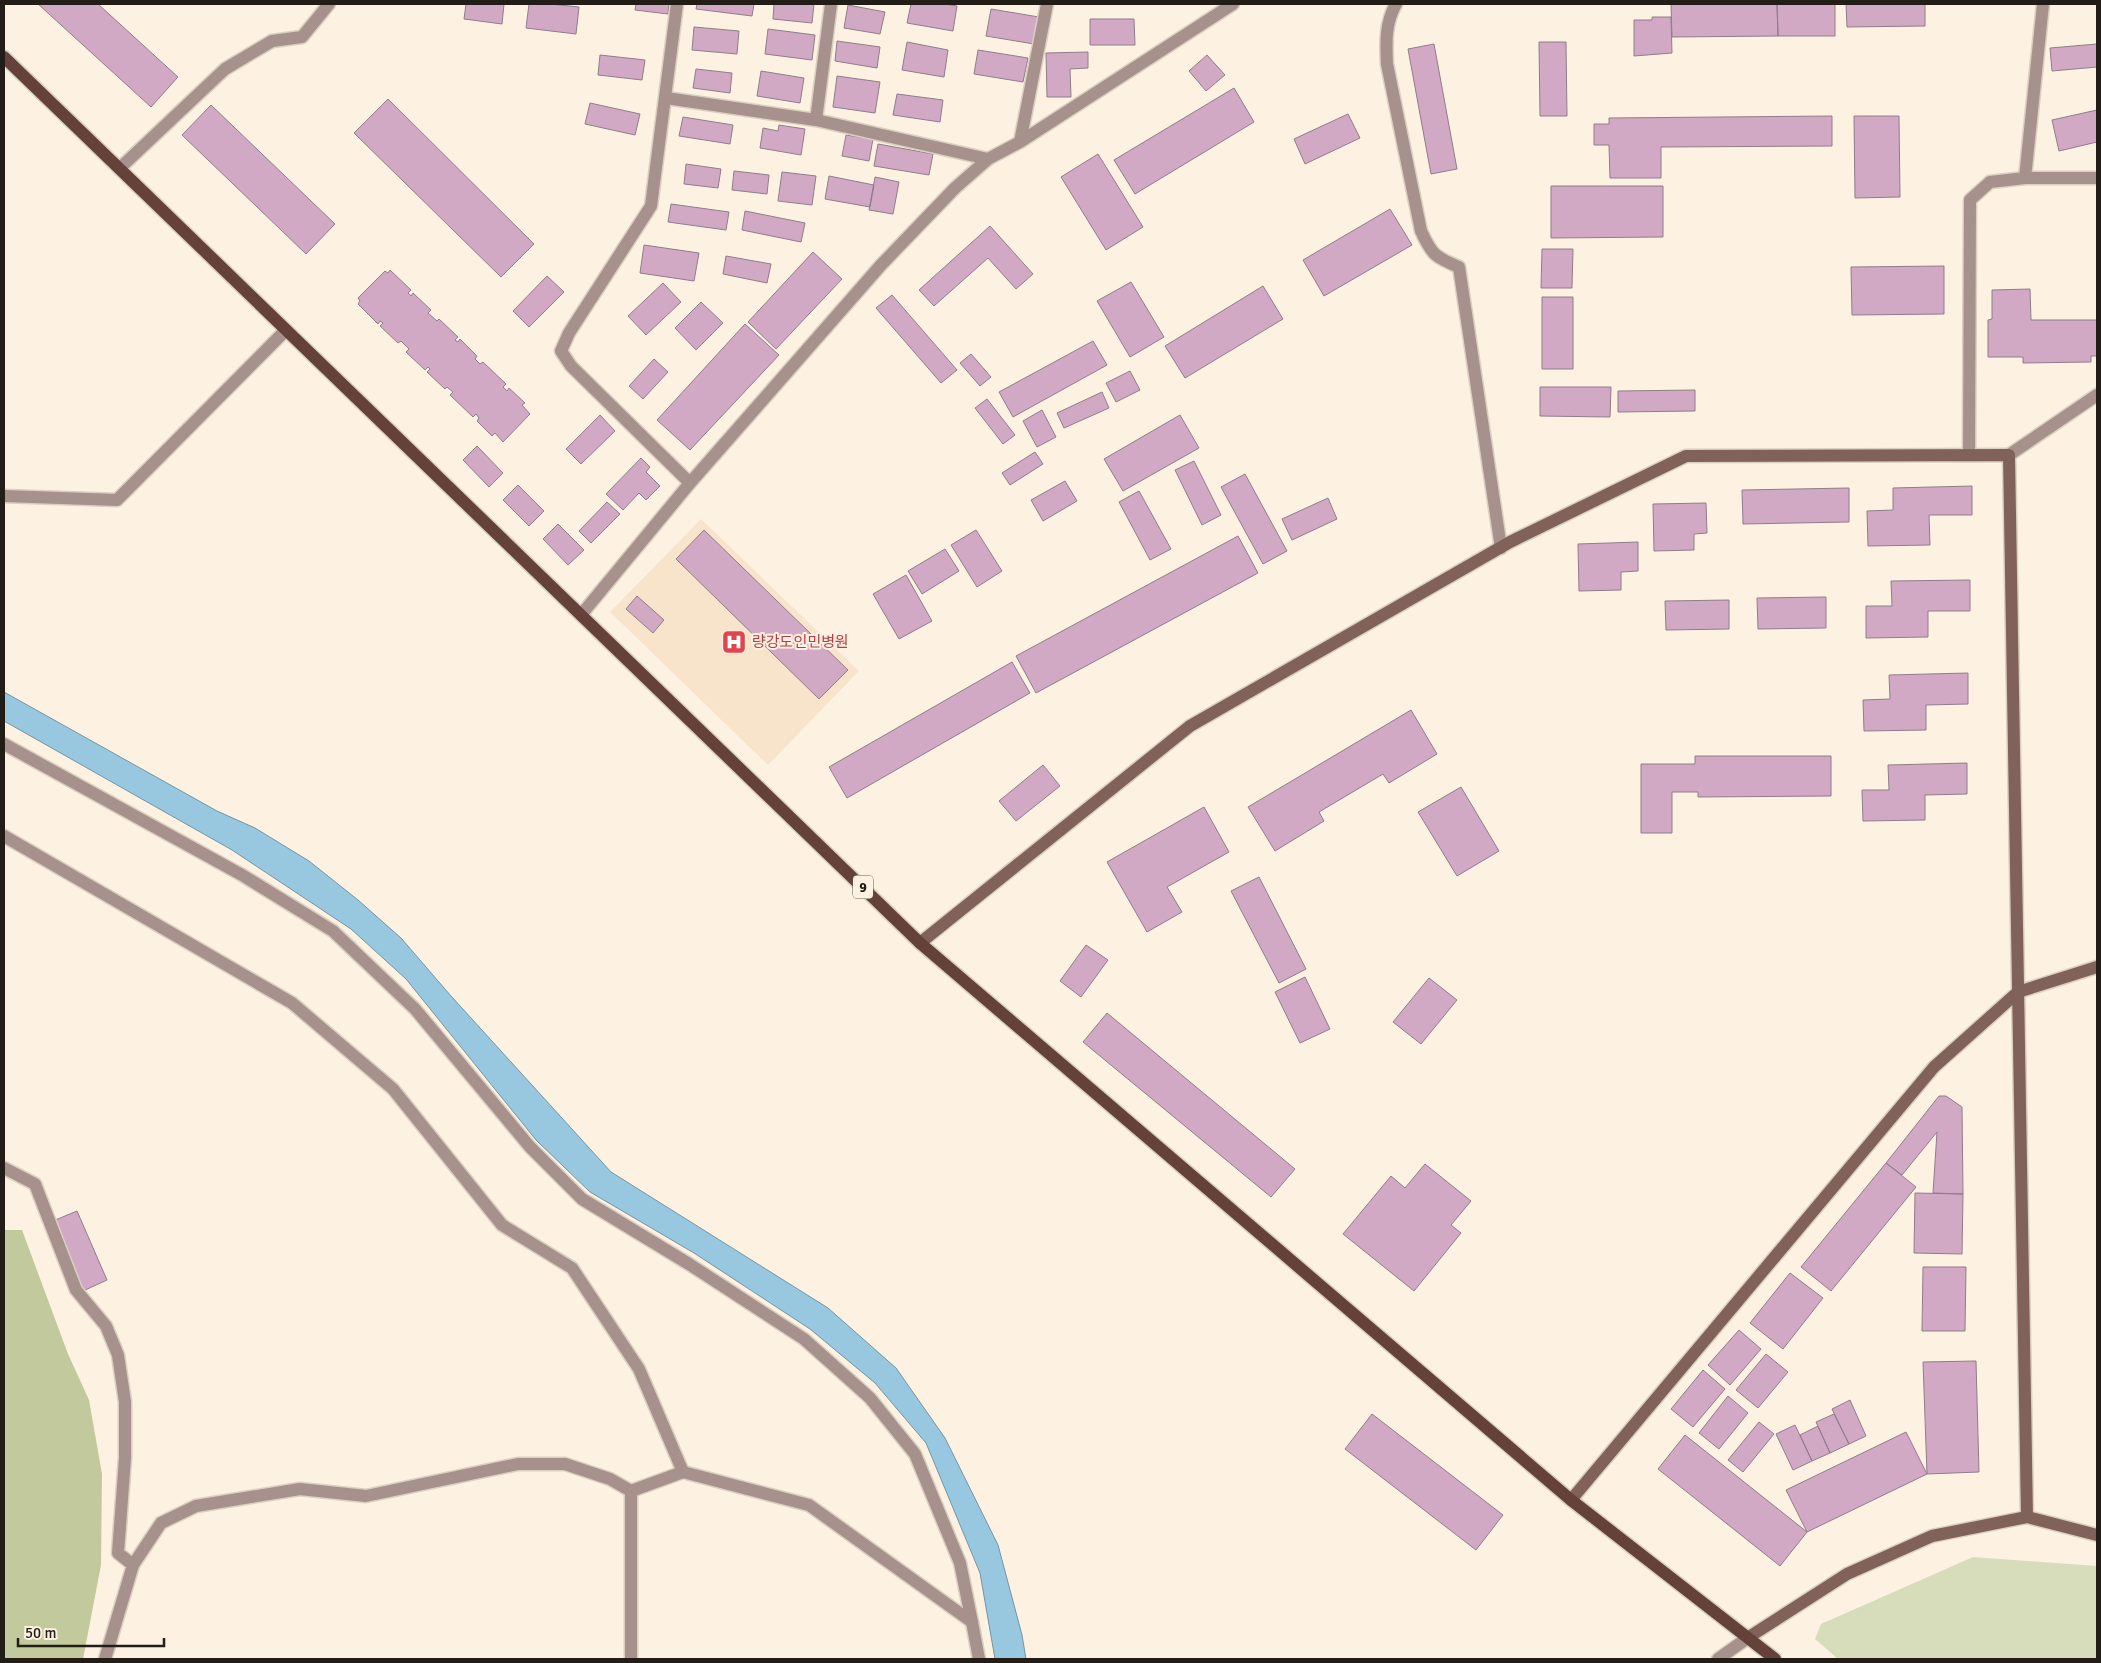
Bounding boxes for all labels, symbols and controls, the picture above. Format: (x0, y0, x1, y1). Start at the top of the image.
hospital icon: 량강도인민병원 (721, 629, 747, 655)
place label: 량강도인민병원 (752, 633, 849, 651)
road number: 9 (853, 876, 873, 899)
scale bar (18, 1616, 164, 1648)
text: 50 m (25, 1624, 56, 1642)

